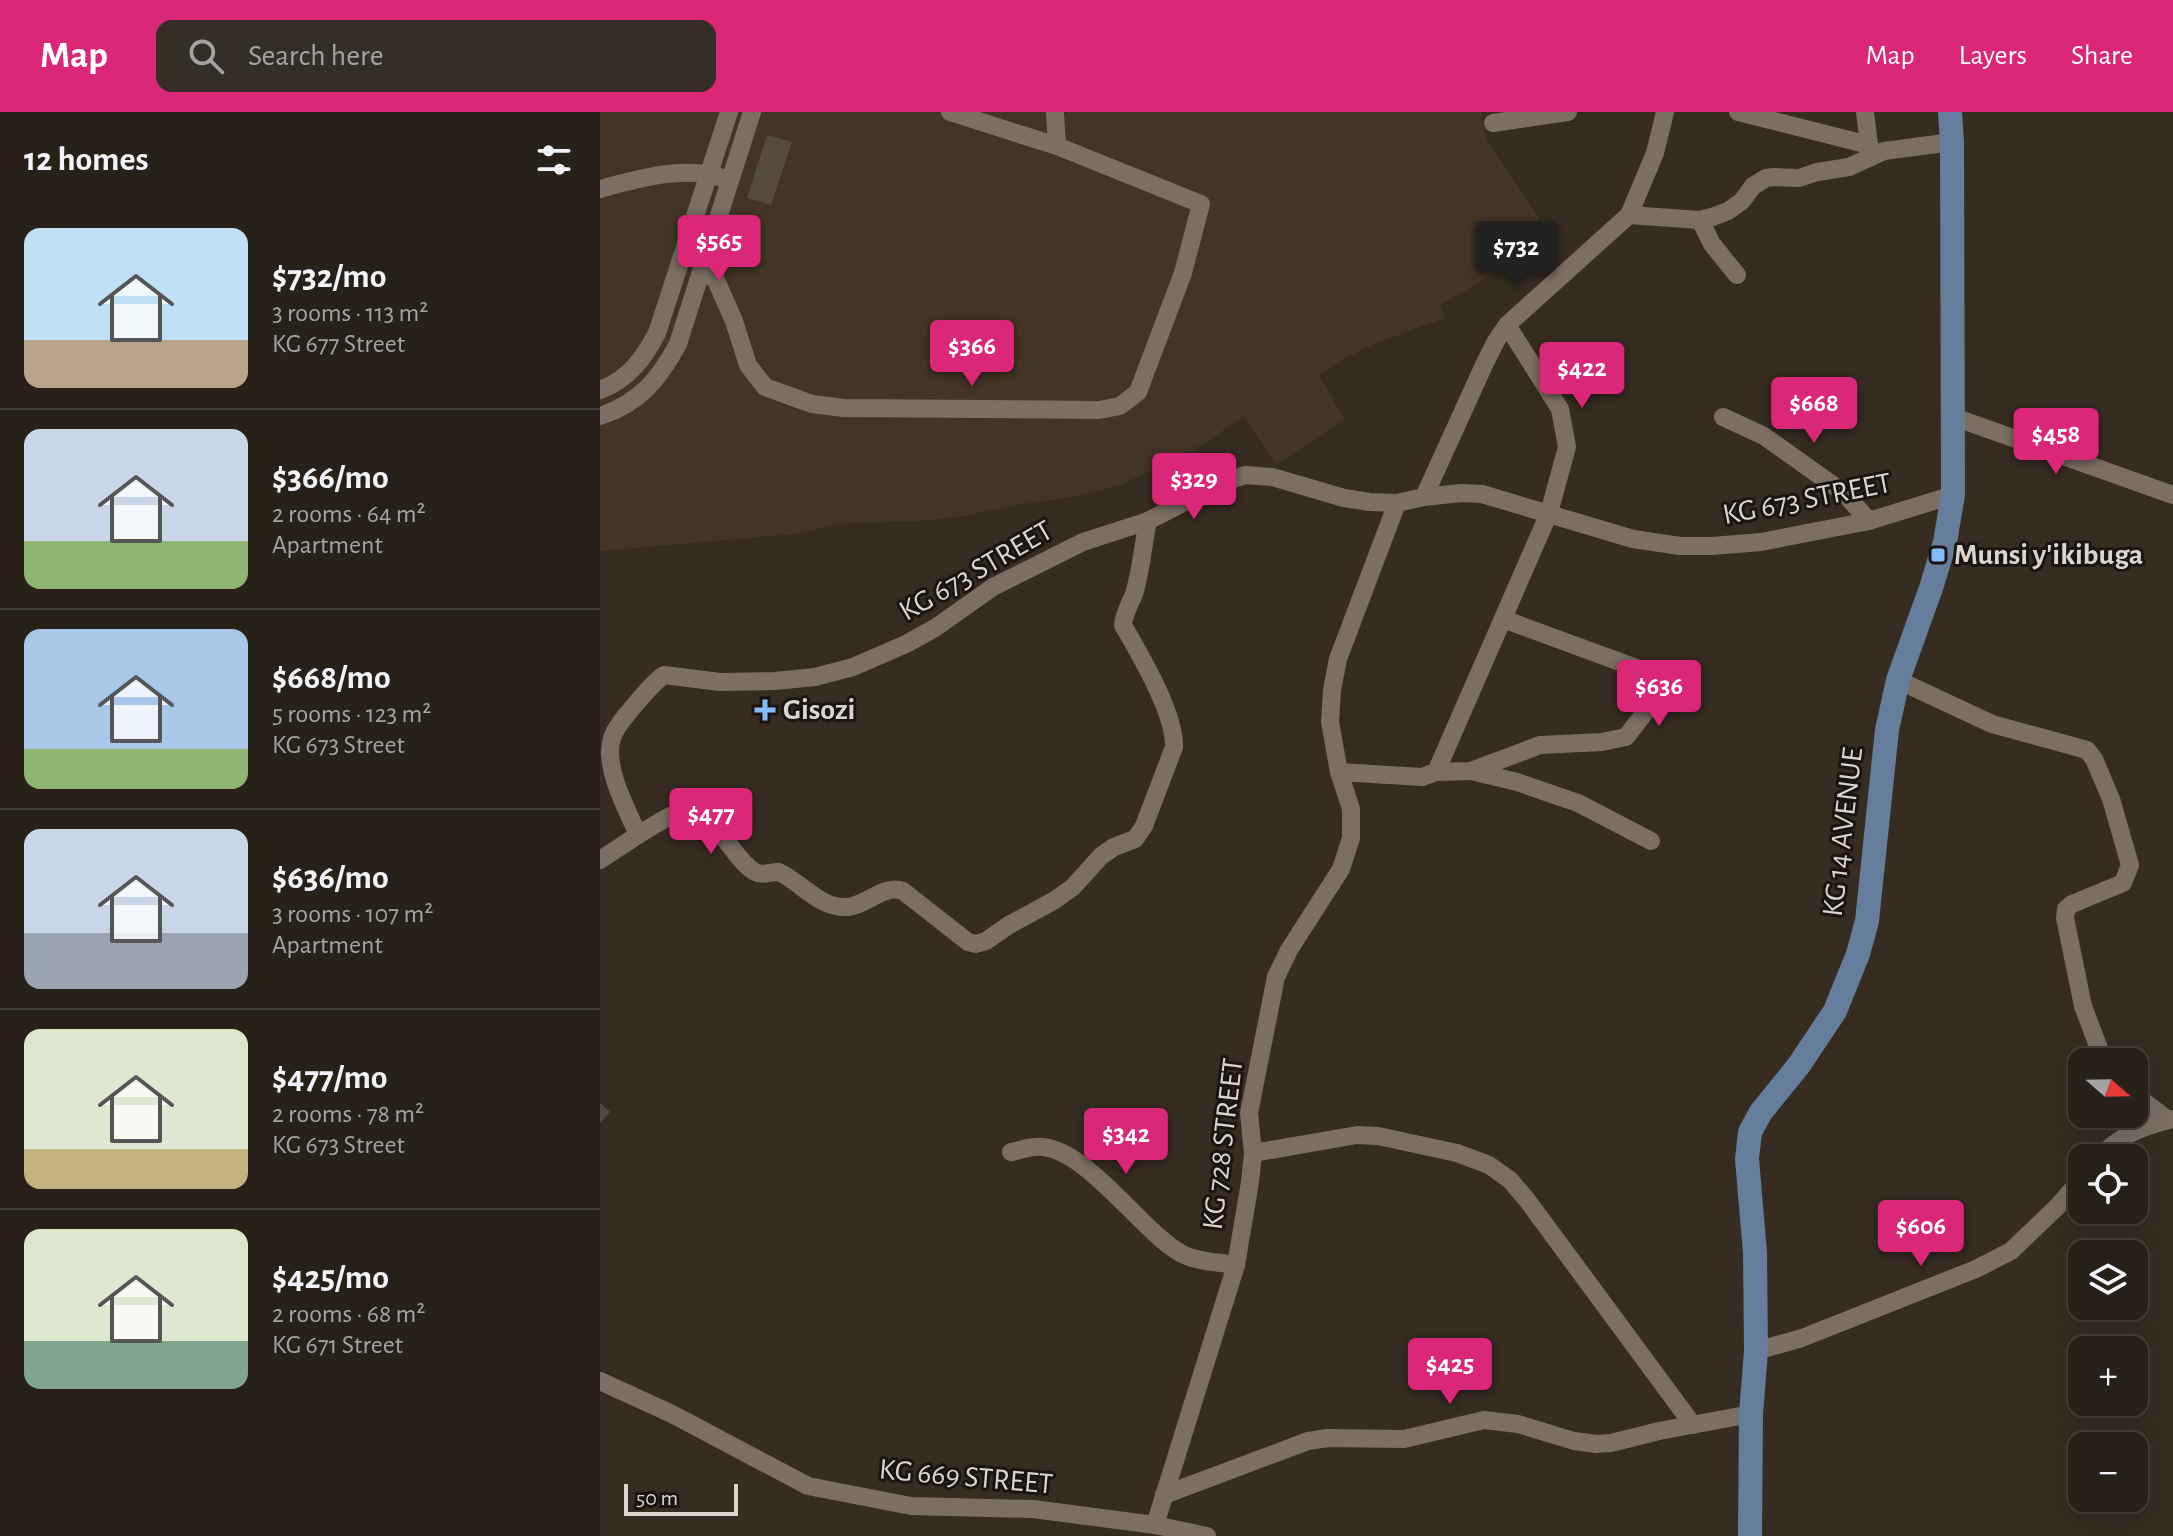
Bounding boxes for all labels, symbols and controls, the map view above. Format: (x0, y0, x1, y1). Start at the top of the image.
search box (156, 20, 716, 92)
icon: search (184, 34, 228, 78)
text: Map (40, 37, 108, 75)
text: Search here (248, 41, 384, 71)
text: Map (1866, 42, 1915, 70)
text: Layers (1959, 42, 2027, 70)
text: Share (2071, 42, 2133, 70)
icon: filters (532, 138, 576, 182)
text: 12 homes (24, 143, 149, 177)
pin: $565 (672, 215, 766, 283)
pin: $732 (1469, 221, 1563, 289)
text: $565 (696, 228, 742, 254)
text: $732 (1493, 234, 1539, 260)
icon: home (88, 260, 184, 356)
text: $732/mo (272, 260, 387, 294)
text: 3 rooms · 113 m² (272, 300, 428, 326)
pin: $366 (925, 320, 1019, 388)
text: KG 677 Street (272, 331, 405, 357)
text: $366 (948, 333, 996, 359)
pin: $422 (1535, 342, 1629, 410)
text: $422 (1557, 355, 1607, 381)
pin: $668 (1767, 377, 1861, 445)
text: $668 (1789, 390, 1839, 416)
pin: $458 (2009, 408, 2103, 476)
text: $458 (2032, 421, 2080, 447)
pin: $329 (1147, 453, 1241, 521)
icon: home (88, 461, 184, 557)
text: $366/mo (272, 461, 389, 495)
text: $329 (1170, 466, 1218, 492)
street label: KG 673 STREET (1720, 468, 1894, 530)
text: 2 rooms · 64 m² (272, 501, 426, 527)
street label: KG 673 STREET (894, 515, 1058, 627)
text: Apartment (272, 532, 383, 558)
place label: Munsi y'ikibuga (1954, 540, 2143, 570)
marker: Munsi y'ikibuga (1929, 546, 1947, 564)
pin: $636 (1612, 660, 1706, 728)
icon: home (88, 661, 184, 757)
text: $668/mo (272, 661, 391, 695)
text: $636 (1635, 673, 1683, 699)
place label: Gisozi (783, 695, 855, 725)
marker: Gisozi (754, 699, 776, 721)
text: 5 rooms · 123 m² (272, 701, 431, 727)
text: KG 673 Street (272, 732, 405, 758)
street label: KG 14 AVENUE (1818, 746, 1868, 918)
pin: $477 (664, 788, 758, 856)
text: $477 (687, 801, 735, 827)
icon: home (88, 861, 184, 957)
text: $636/mo (272, 861, 389, 895)
text: 3 rooms · 107 m² (272, 901, 433, 927)
text: Apartment (272, 932, 383, 958)
north arrow (2068, 1048, 2148, 1128)
map controls (2068, 1048, 2148, 1512)
street label: KG 728 STREET (1198, 1056, 1248, 1232)
icon: home (88, 1061, 184, 1157)
text: $477/mo (272, 1061, 388, 1095)
text: 2 rooms · 78 m² (272, 1101, 424, 1127)
pin: $342 (1079, 1108, 1173, 1176)
text: $342 (1102, 1121, 1150, 1147)
text: KG 673 Street (272, 1132, 405, 1158)
button: locate (2068, 1144, 2148, 1224)
pin: $606 (1874, 1200, 1968, 1268)
text: $606 (1896, 1213, 1946, 1239)
button: layers (2068, 1240, 2148, 1320)
icon: home (88, 1261, 184, 1357)
text: $425/mo (272, 1261, 389, 1295)
text: 2 rooms · 68 m² (272, 1301, 425, 1327)
text: KG 671 Street (272, 1332, 403, 1358)
button: + (2068, 1336, 2148, 1416)
pin: $425 (1403, 1338, 1497, 1406)
text: $425 (1426, 1351, 1474, 1377)
button: − (2068, 1432, 2148, 1512)
street label: KG 669 STREET (878, 1454, 1055, 1500)
scale bar (624, 1480, 738, 1516)
text: 50 m (636, 1487, 678, 1509)

